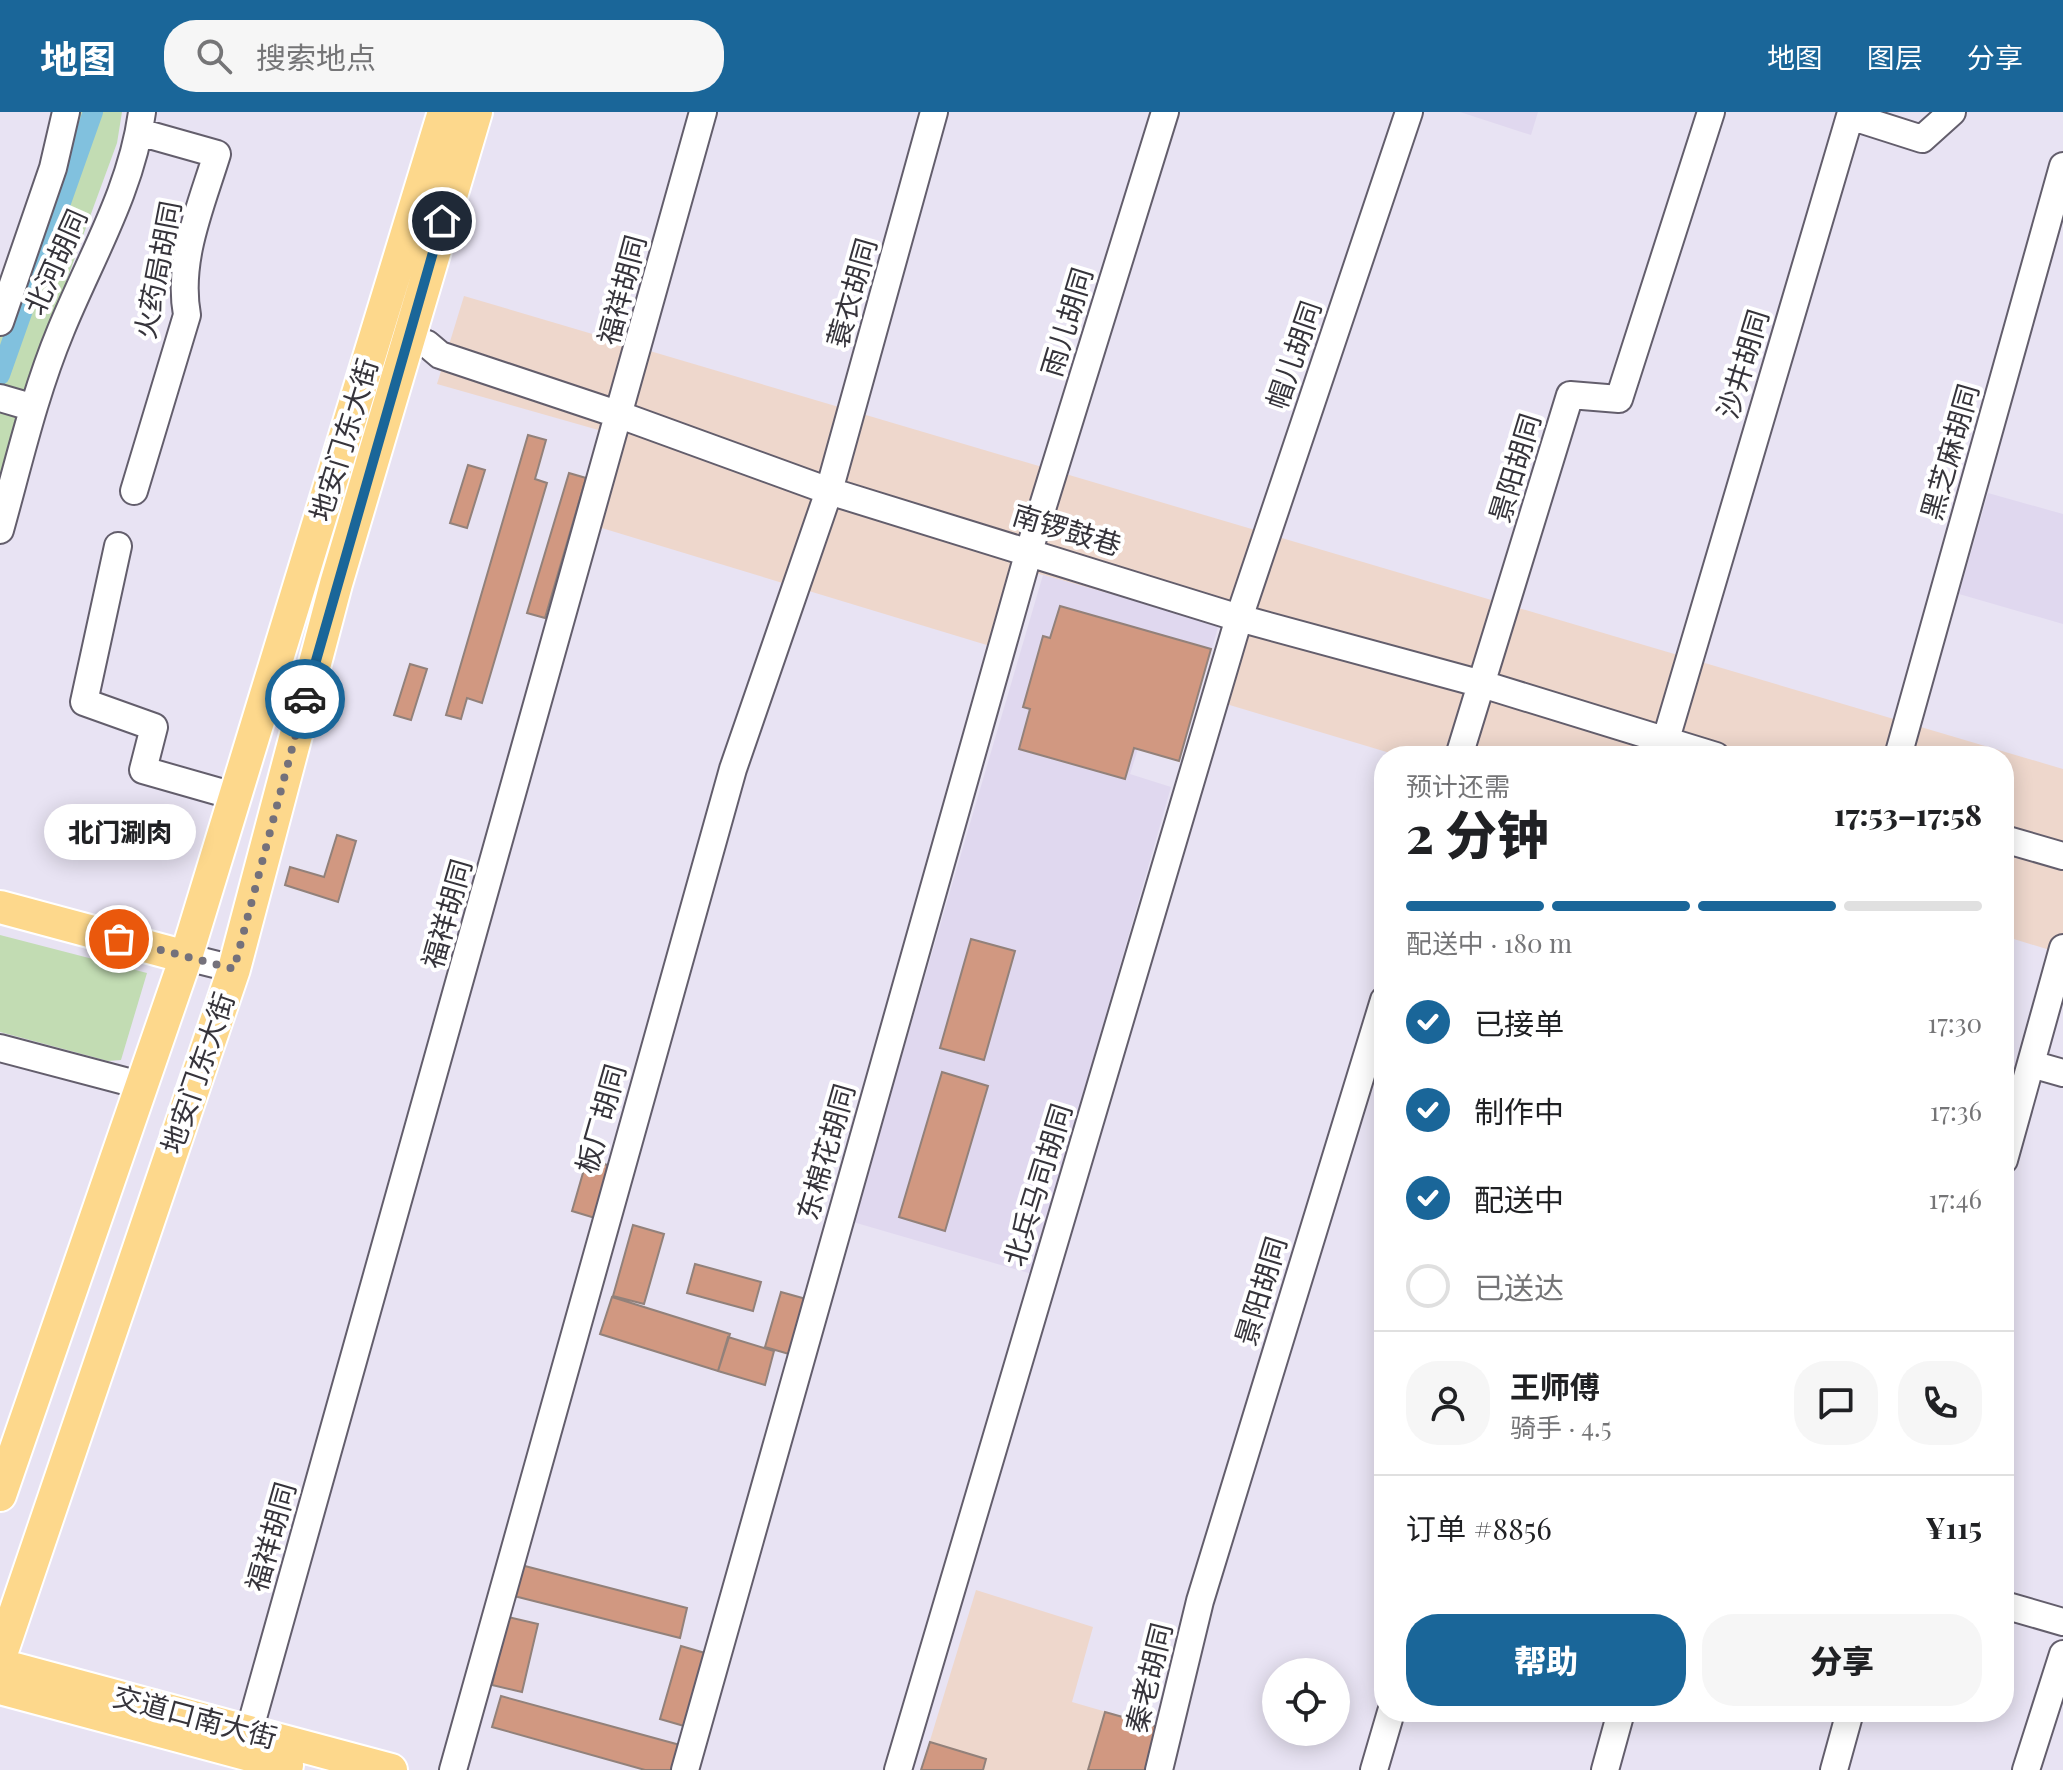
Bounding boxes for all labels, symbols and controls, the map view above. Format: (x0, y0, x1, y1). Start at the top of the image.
search box (164, 20, 724, 92)
text: 地图 (40, 32, 116, 83)
icon: search (192, 34, 236, 78)
text: 搜索地点 (256, 37, 376, 77)
text: 地图 (1767, 38, 1823, 75)
text: 图层 (1867, 38, 1923, 75)
text: 分享 (1967, 38, 2023, 75)
pin (408, 187, 476, 255)
street label: 火药局胡同 (125, 197, 188, 342)
icon: home (420, 199, 464, 243)
street label: 北河胡同 (15, 203, 94, 320)
street label: 福祥胡同 (588, 231, 653, 348)
street label: 蓑衣胡同 (817, 234, 884, 352)
street label: 雨儿胡同 (1031, 263, 1100, 381)
street label: 帽儿胡同 (1257, 296, 1328, 413)
street label: 沙井胡同 (1707, 305, 1776, 423)
street label: 地安门东大街 (300, 354, 385, 525)
street label: 黑芝麻胡同 (1911, 379, 1986, 524)
street label: 景阳胡同 (1479, 409, 1548, 527)
street label: 南锣鼓巷 (1008, 494, 1126, 563)
courier (265, 659, 345, 739)
icon: car (283, 677, 327, 721)
text: 预计还需 (1406, 768, 1510, 803)
text: 17:53–17:58 (1834, 794, 1982, 834)
text: 2 分钟 (1406, 798, 1549, 867)
callout: 北门涮肉 (43, 803, 195, 859)
text: 北门涮肉 (68, 814, 172, 849)
street label: 福祥胡同 (412, 855, 479, 973)
pin (85, 905, 153, 973)
icon: bag (97, 917, 141, 961)
text: 配送中 · 180 m (1406, 925, 1572, 960)
street label: 地安门东大街 (152, 987, 241, 1158)
icon: check (1406, 1000, 1450, 1044)
text: 已接单 (1474, 1003, 1564, 1043)
text: 17:30 (1928, 1005, 1982, 1040)
street label: 板厂胡同 (566, 1060, 633, 1178)
street label: 东棉花胡同 (787, 1079, 862, 1224)
icon: check (1406, 1088, 1450, 1132)
text: 制作中 (1474, 1091, 1564, 1131)
text: 17:36 (1930, 1093, 1982, 1128)
street label: 北兵马司胡同 (994, 1099, 1079, 1270)
icon: check (1406, 1176, 1450, 1220)
text: 配送中 (1474, 1179, 1564, 1219)
text: 17:46 (1929, 1181, 1982, 1216)
street label: 景阳胡同 (1225, 1232, 1294, 1350)
text: 已送达 (1474, 1267, 1564, 1307)
button: person (1406, 1361, 1490, 1445)
button: chat (1794, 1361, 1878, 1445)
button: phone (1898, 1361, 1982, 1445)
text: 王师傅 (1510, 1366, 1600, 1406)
text: 骑手 · 4.5 (1510, 1409, 1611, 1444)
street label: 福祥胡同 (236, 1478, 303, 1596)
text: ¥115 (1925, 1507, 1982, 1547)
text: 订单 #8856 (1406, 1508, 1552, 1548)
button: 帮助 (1406, 1614, 1686, 1706)
button: 分享 (1702, 1614, 1982, 1706)
street label: 秦老胡同 (1116, 1619, 1179, 1736)
map controls (1262, 1658, 1350, 1746)
button: locate (1262, 1658, 1350, 1746)
street label: 交道口南大街 (109, 1676, 281, 1755)

